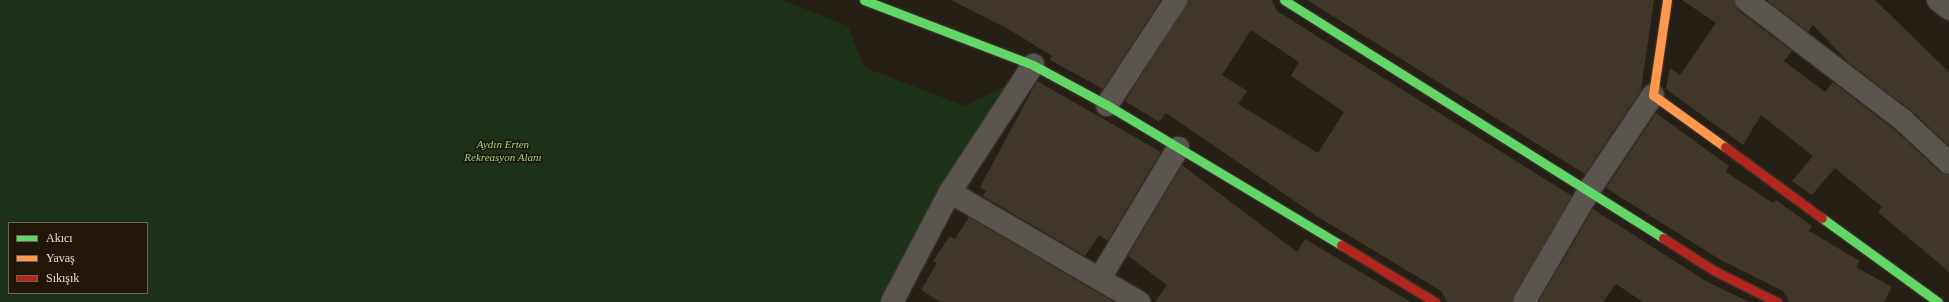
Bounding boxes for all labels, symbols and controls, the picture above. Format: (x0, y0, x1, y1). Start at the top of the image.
park label: Aydın Erten Rekreasyon Alanı (464, 138, 542, 164)
legend (8, 222, 148, 294)
text: Akıcı (46, 231, 73, 245)
text: Yavaş (46, 251, 75, 265)
text: Sıkışık (46, 271, 79, 285)

